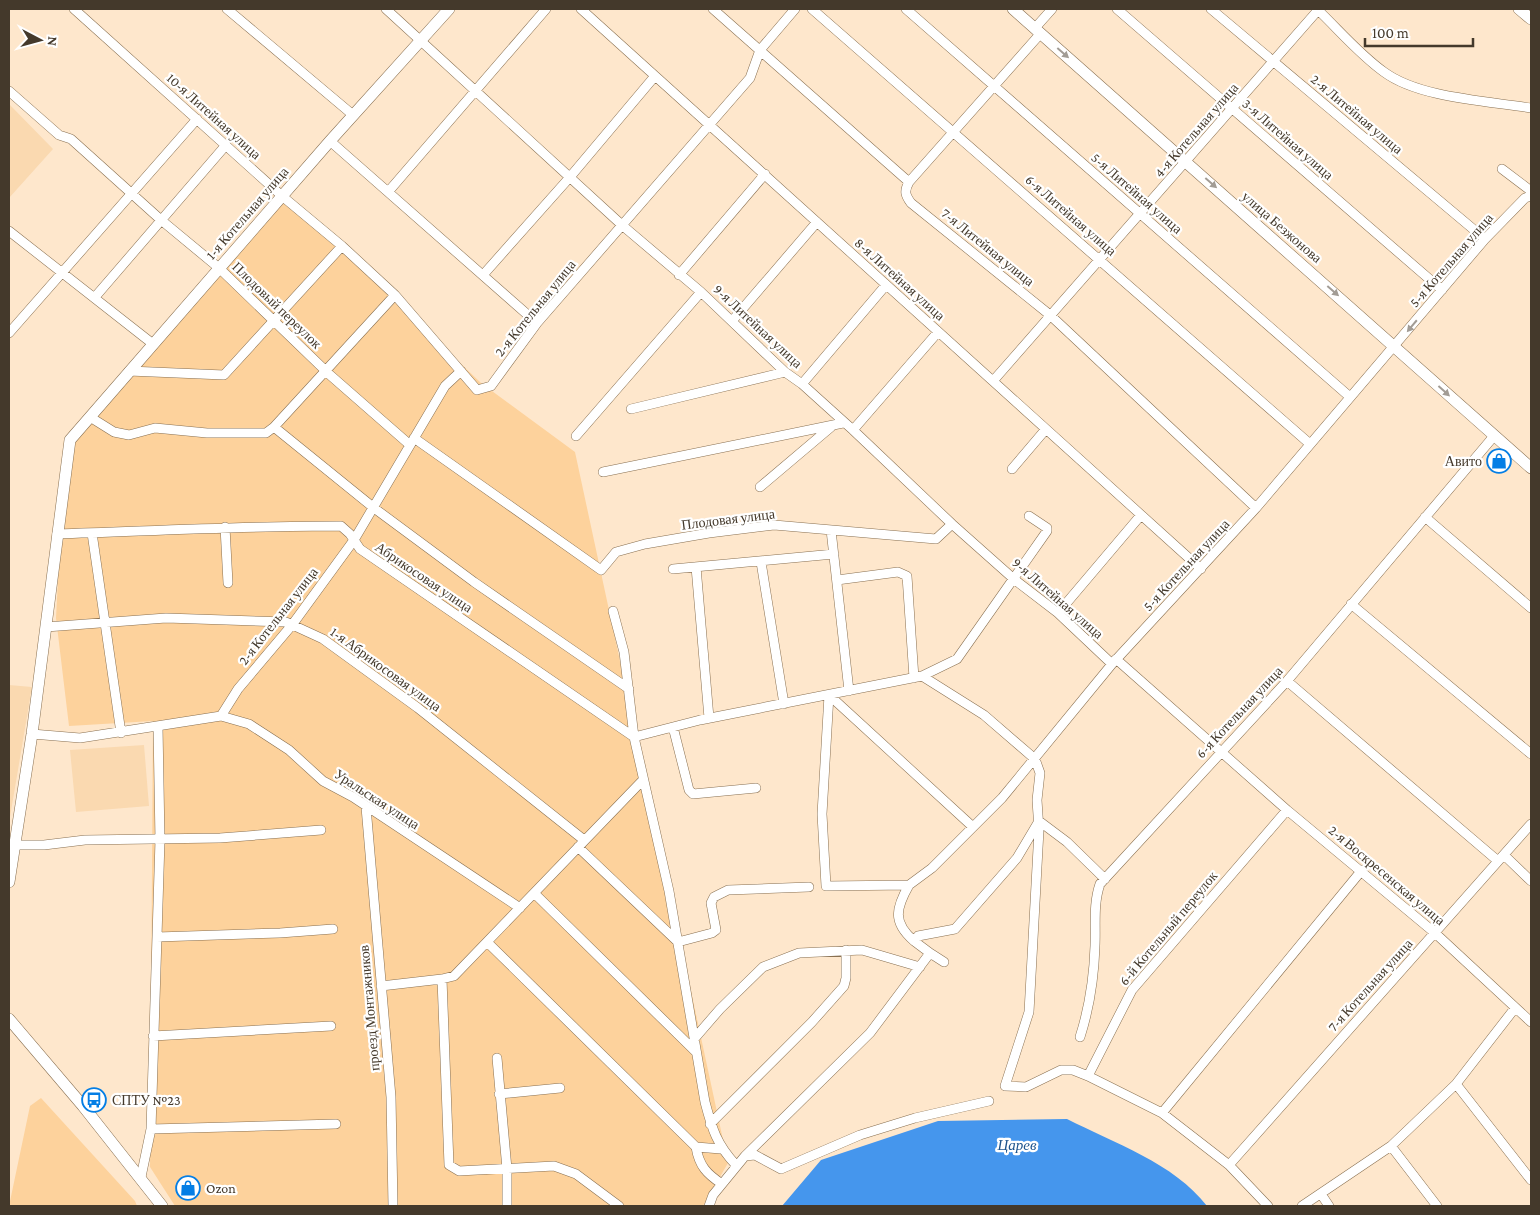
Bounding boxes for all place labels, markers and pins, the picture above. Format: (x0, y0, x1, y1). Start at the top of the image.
shop icon: Авито (1486, 448, 1512, 474)
place label: Авито (1445, 453, 1482, 469)
bus stop icon: СПТУ №23 (81, 1087, 107, 1113)
place label: СПТУ №23 (112, 1092, 181, 1108)
shop icon: Ozon (175, 1175, 201, 1201)
place label: Ozon (206, 1180, 236, 1196)

